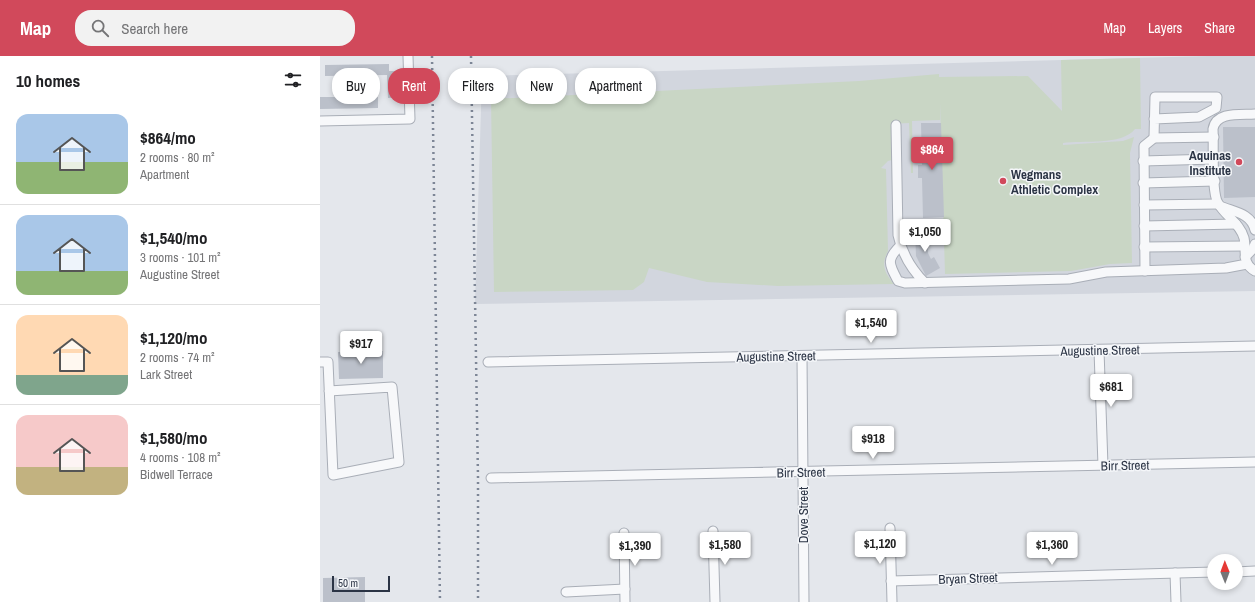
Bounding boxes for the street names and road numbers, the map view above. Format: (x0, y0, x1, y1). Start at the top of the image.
street label: Augustine Street (1059, 341, 1140, 360)
street label: Augustine Street (735, 347, 816, 366)
street label: Birr Street (1101, 457, 1149, 474)
street label: Birr Street (777, 464, 825, 481)
street label: Dove Street (795, 487, 812, 543)
street label: Bryan Street (938, 569, 998, 588)

